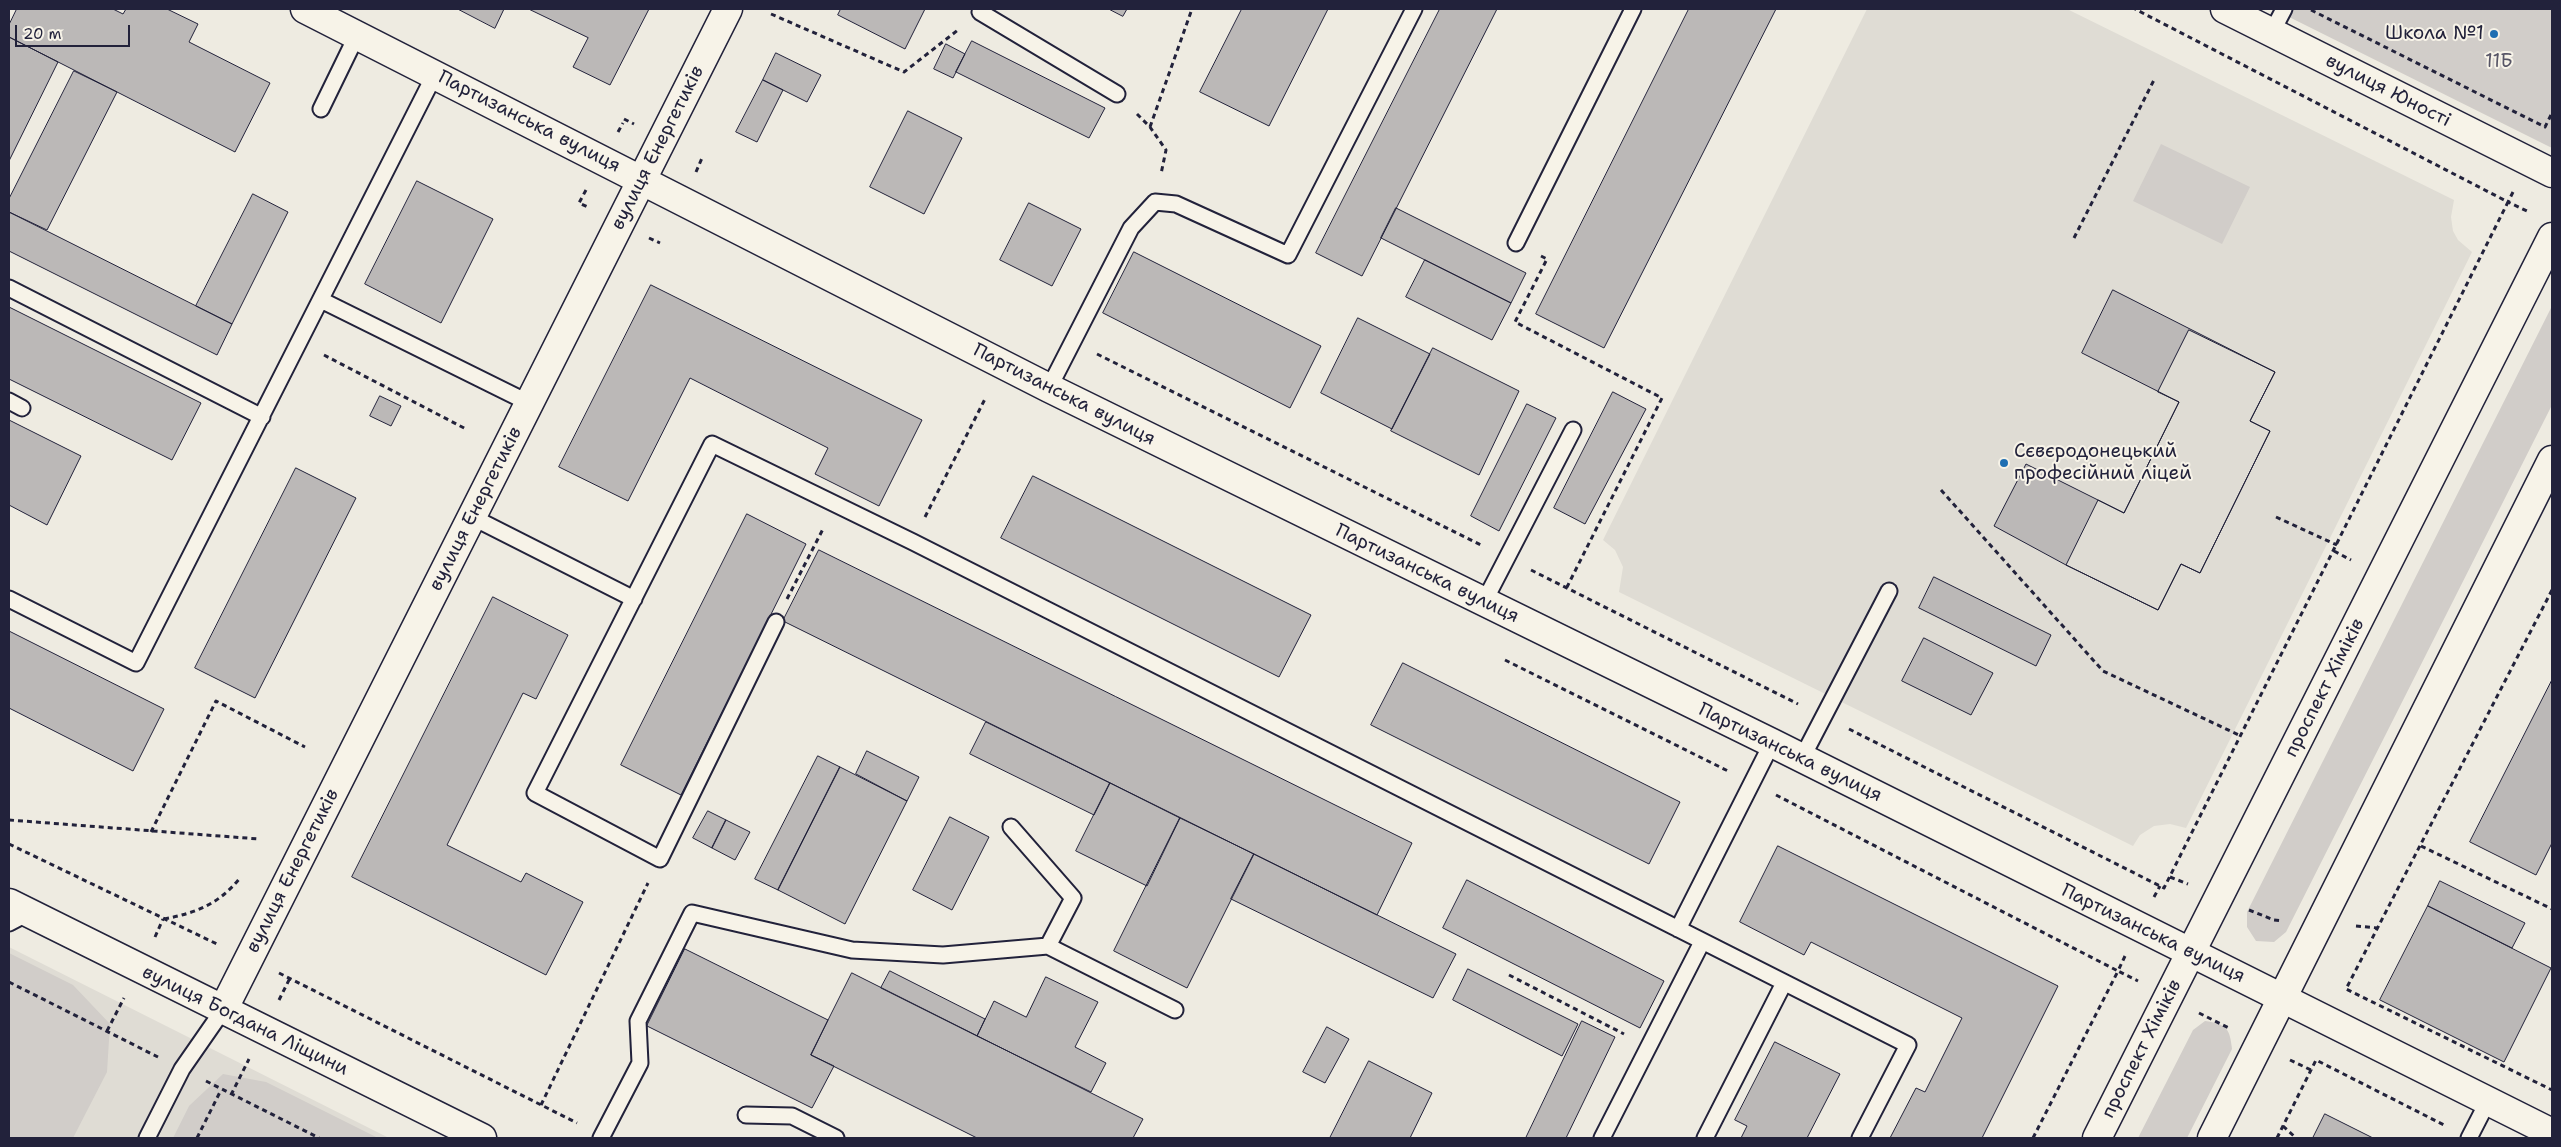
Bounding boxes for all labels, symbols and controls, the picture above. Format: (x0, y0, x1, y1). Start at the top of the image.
scale bar (18, 15, 132, 47)
place label: Школа №1 (2385, 23, 2484, 45)
text: 20 m (23, 24, 62, 44)
marker: Школа №1 (2488, 28, 2500, 40)
street label: вулиця Юності (2322, 50, 2454, 132)
park label: 11Б (2485, 51, 2513, 73)
street label: вулиця Енергетиків (607, 62, 709, 234)
street label: Партизанська вулиця (434, 66, 624, 178)
street label: Партизанська вулиця (969, 339, 1159, 451)
street label: вулиця Енергетиків (425, 423, 527, 595)
place label: Сєвєродонецький професійний ліцей (2014, 441, 2192, 485)
marker: Сєвєродонецький професійний ліцей (1998, 457, 2010, 469)
street label: Партизанська вулиця (1331, 520, 1523, 628)
street label: проспект Хіміків (2280, 615, 2370, 761)
street label: Партизанська вулиця (1694, 699, 1886, 807)
street label: вулиця Енергетиків (242, 785, 344, 957)
street label: Партизанська вулиця (2057, 880, 2249, 988)
street label: вулиця Богдана Ліщини (138, 961, 352, 1081)
street label: проспект Хіміків (2097, 976, 2187, 1122)

